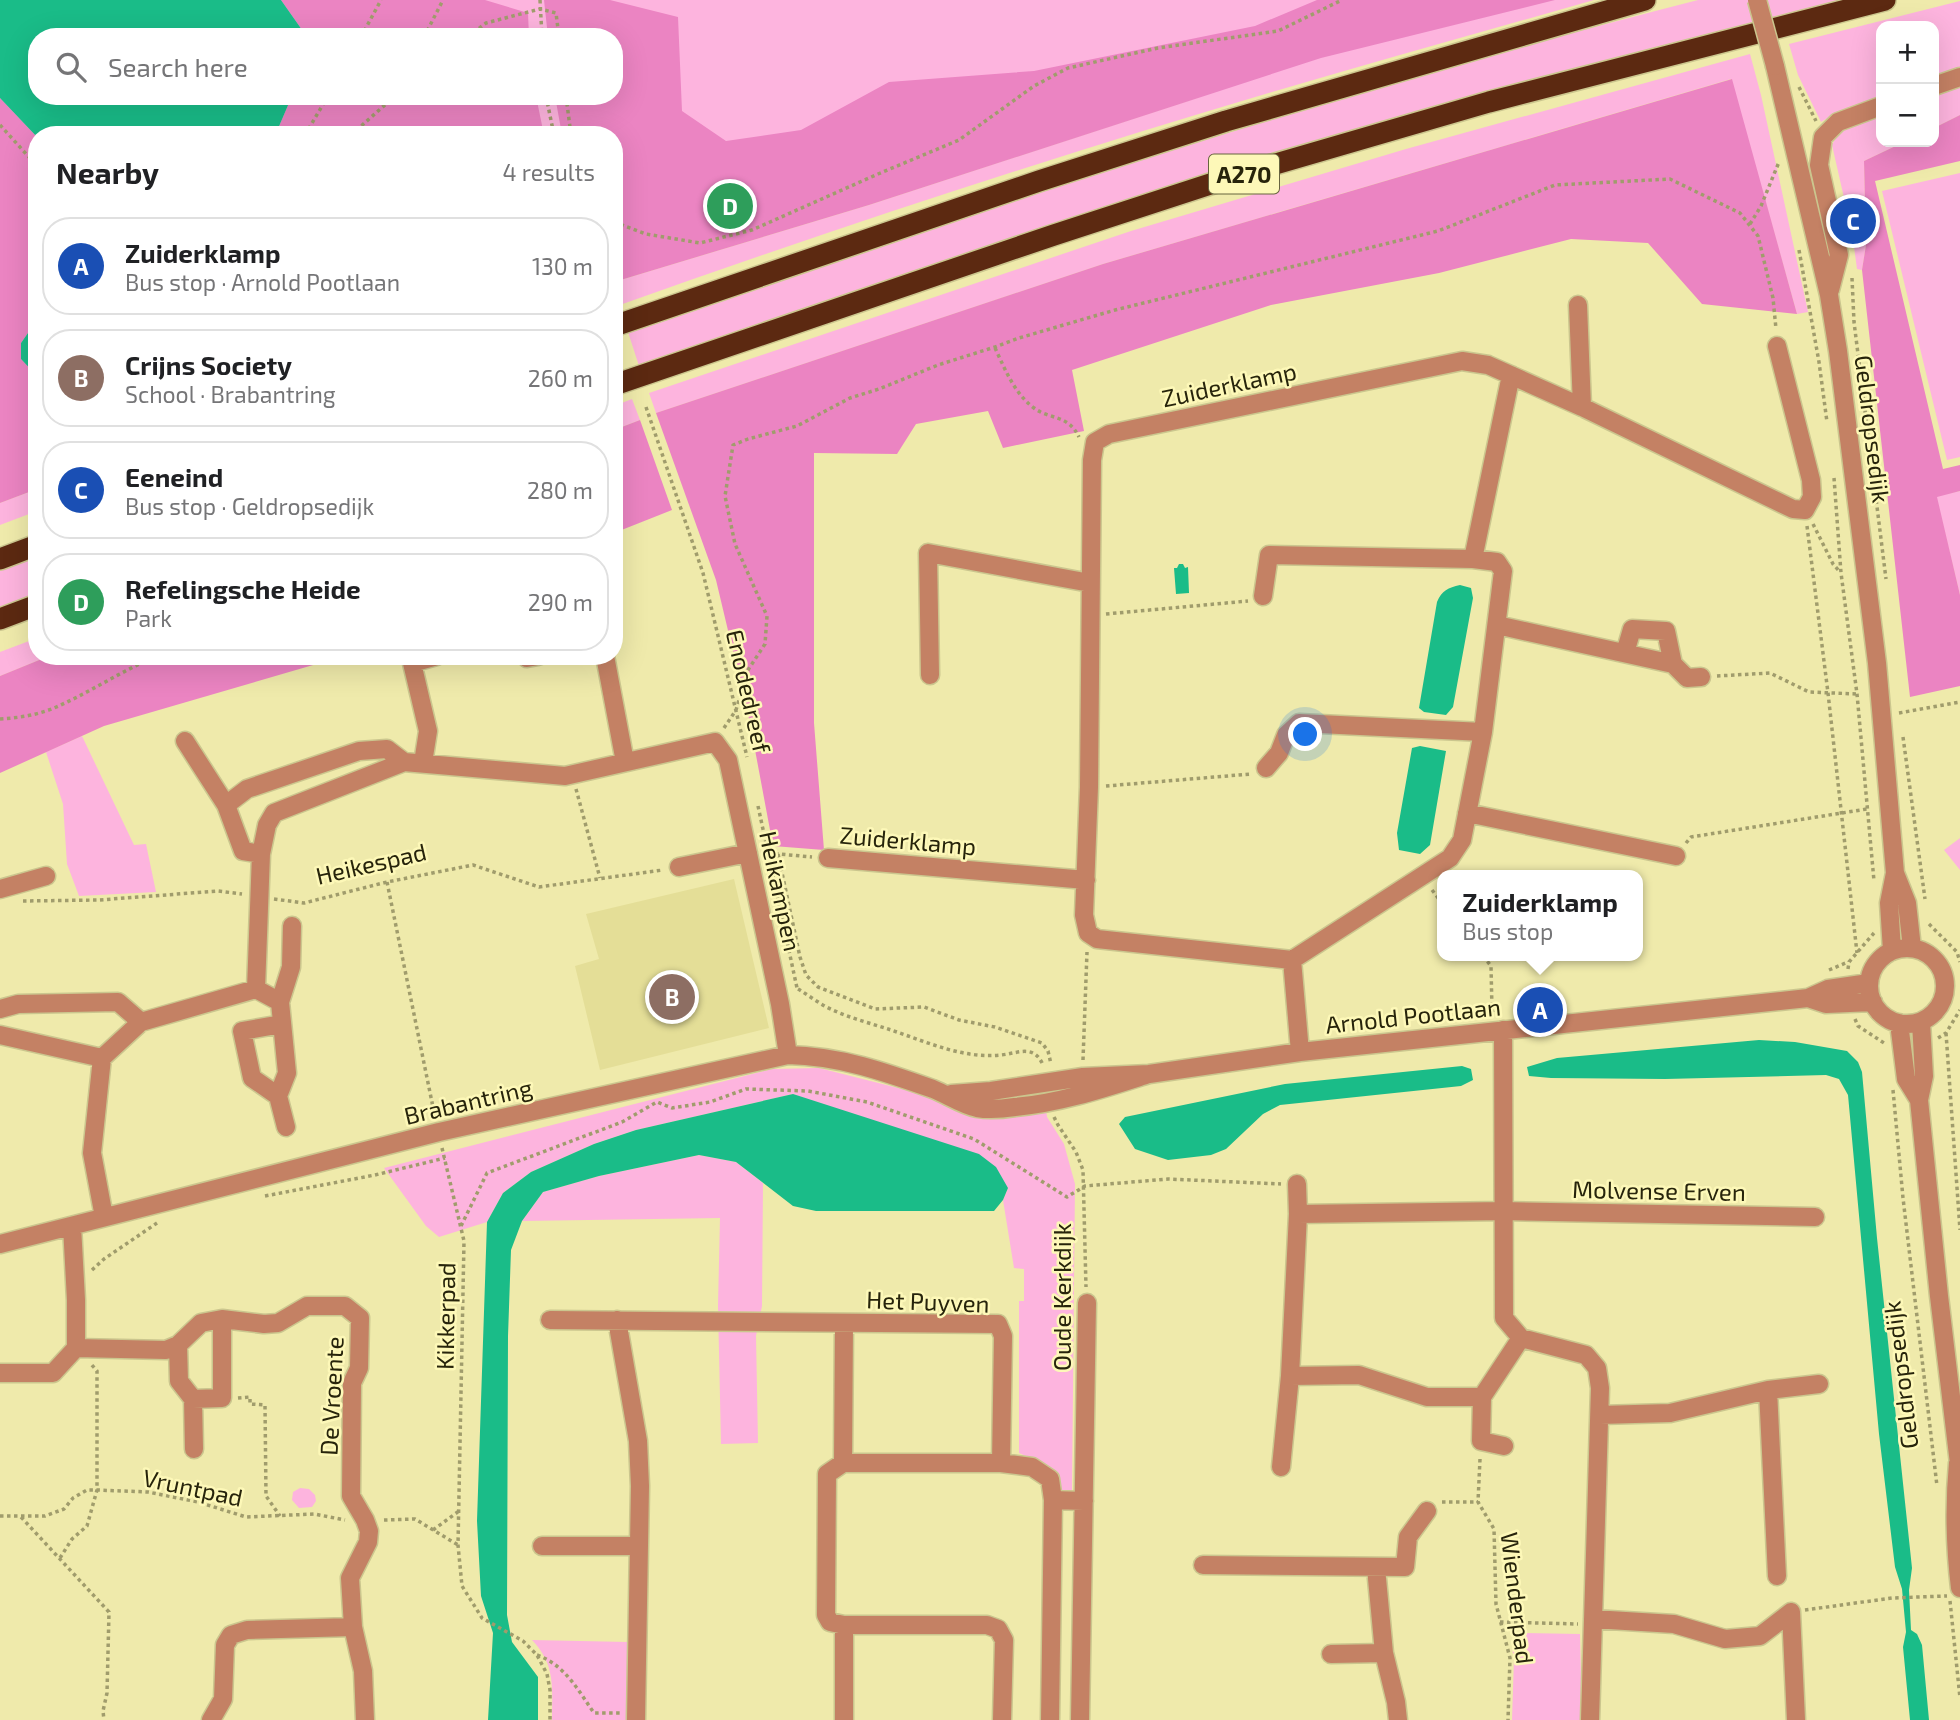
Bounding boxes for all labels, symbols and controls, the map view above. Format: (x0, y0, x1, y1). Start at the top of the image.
map controls (1876, 21, 1939, 147)
button: + (1876, 21, 1939, 84)
search box (28, 28, 623, 105)
icon: search (52, 48, 90, 86)
text: Search here (108, 51, 248, 82)
button: − (1876, 84, 1939, 147)
text: Nearby (56, 154, 159, 190)
road number: A270 (1209, 154, 1279, 194)
text: 4 results (503, 158, 595, 186)
pin: D (707, 180, 753, 232)
pin: C (1830, 195, 1876, 247)
text: Zuiderklamp (125, 237, 281, 268)
text: A (73, 252, 89, 280)
text: 130 m (532, 252, 593, 280)
text: Bus stop · Arnold Pootlaan (125, 268, 400, 296)
text: Crijns Society (125, 349, 292, 380)
street label: Geldropsedijk (1850, 353, 1896, 505)
street label: Zuiderklamp (1159, 356, 1299, 412)
text: B (74, 364, 88, 392)
text: 260 m (528, 364, 593, 392)
text: School · Brabantring (125, 380, 336, 408)
text: Eeneind (125, 461, 223, 492)
text: C (74, 476, 88, 504)
text: 280 m (527, 476, 593, 504)
text: Bus stop · Geldropsedijk (125, 492, 374, 520)
text: Refelingsche Heide (125, 573, 361, 604)
text: D (73, 588, 89, 616)
text: 290 m (528, 588, 593, 616)
text: Park (125, 604, 172, 632)
street label: Enodedreef (721, 627, 777, 756)
your location (1288, 717, 1322, 751)
street label: Zuiderklamp (839, 820, 977, 860)
street label: Heikampen (754, 828, 808, 954)
street label: Heikespad (313, 836, 429, 890)
popup (1437, 870, 1643, 961)
text: Zuiderklamp (1462, 886, 1618, 917)
text: Bus stop (1462, 917, 1553, 945)
pin: B (649, 971, 695, 1023)
pin: A (1517, 984, 1563, 1036)
street label: Arnold Pootlaan (1324, 991, 1502, 1039)
street label: Brabantring (401, 1072, 535, 1130)
street label: Molvense Erven (1572, 1174, 1746, 1206)
street label: Oude Kerkdijk (1047, 1223, 1076, 1371)
street label: Kikkerpad (430, 1262, 460, 1370)
street label: Het Puyven (866, 1284, 990, 1318)
street label: Geldropsedijk (1877, 1299, 1923, 1451)
street label: De Vroente (313, 1336, 349, 1456)
street label: Vruntpad (140, 1462, 246, 1512)
street label: Wienderpad (1496, 1530, 1540, 1666)

